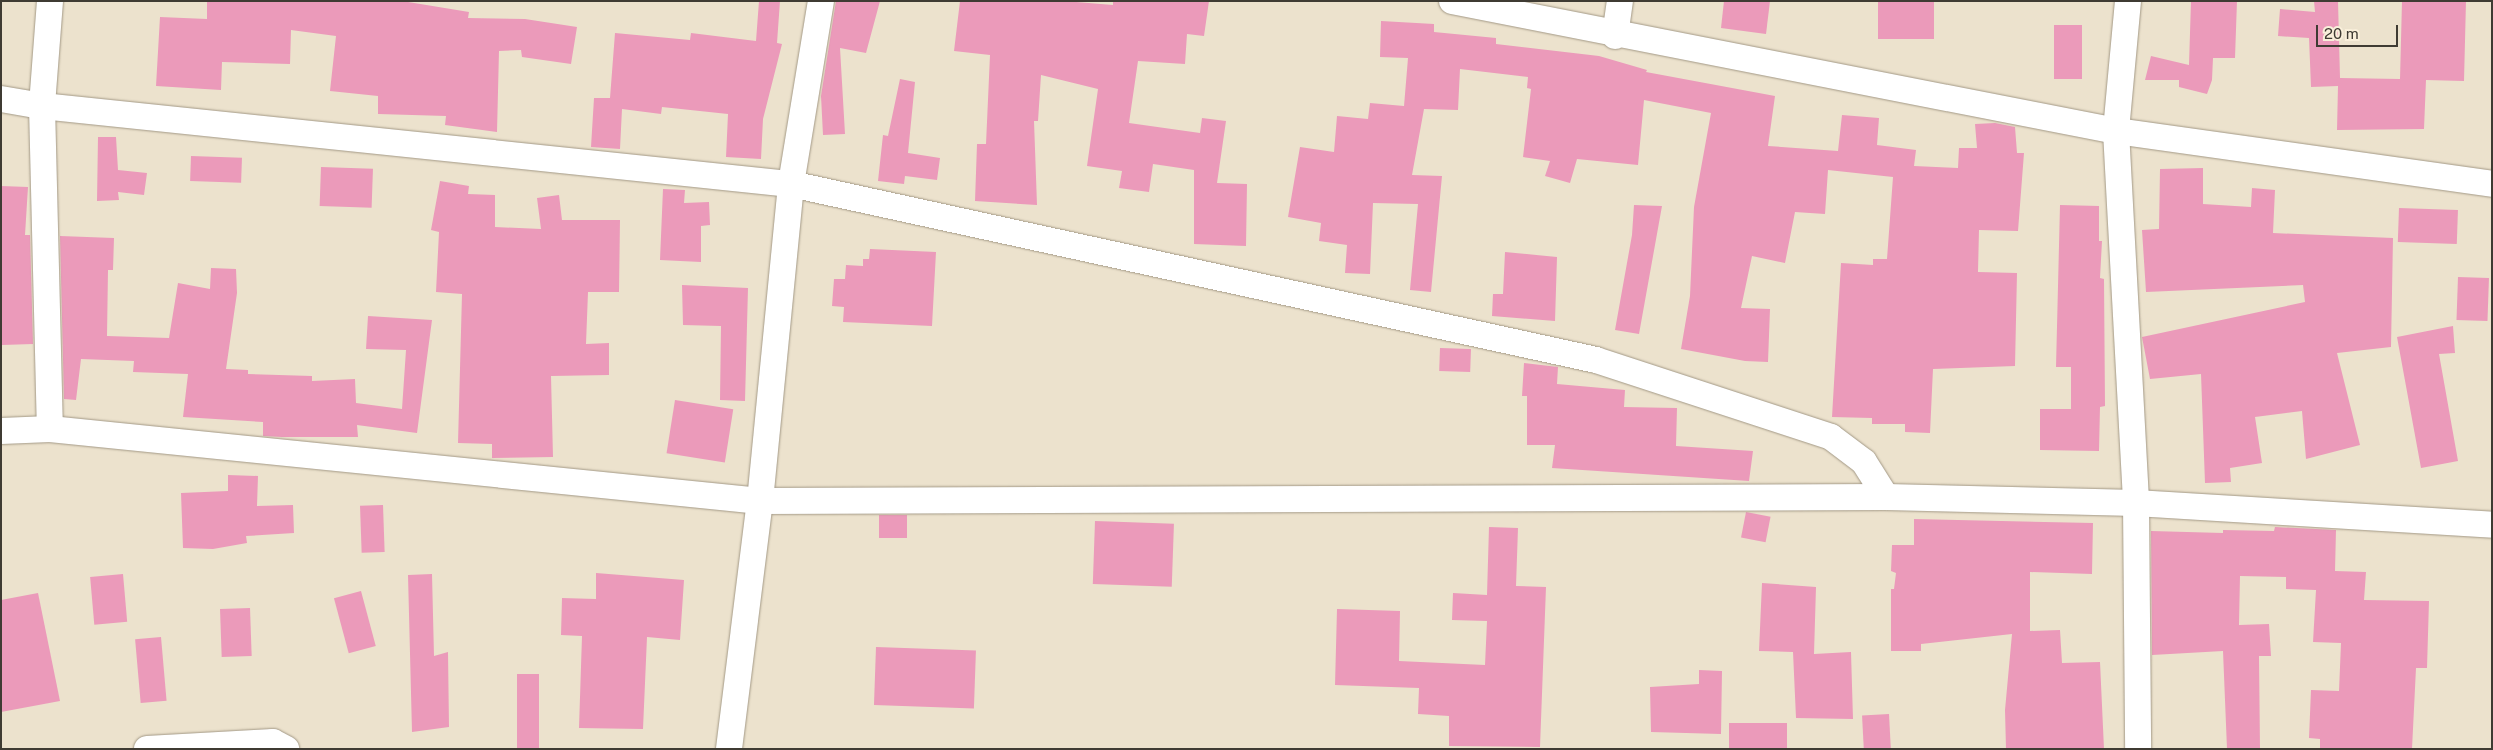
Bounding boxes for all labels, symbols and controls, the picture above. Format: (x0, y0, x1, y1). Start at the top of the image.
scale bar (2318, 15, 2400, 47)
text: 20 m (2324, 25, 2359, 42)

